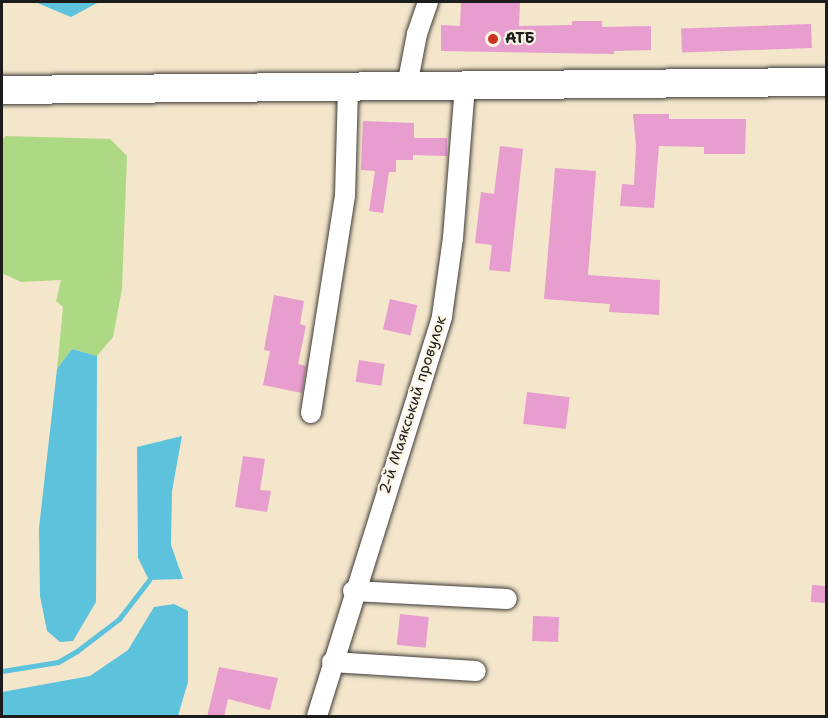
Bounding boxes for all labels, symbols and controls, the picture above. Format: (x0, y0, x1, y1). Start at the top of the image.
place label: АТБ (505, 30, 535, 48)
marker: АТБ (486, 32, 500, 46)
street label: 2-й Маякський провулок (376, 314, 450, 496)

